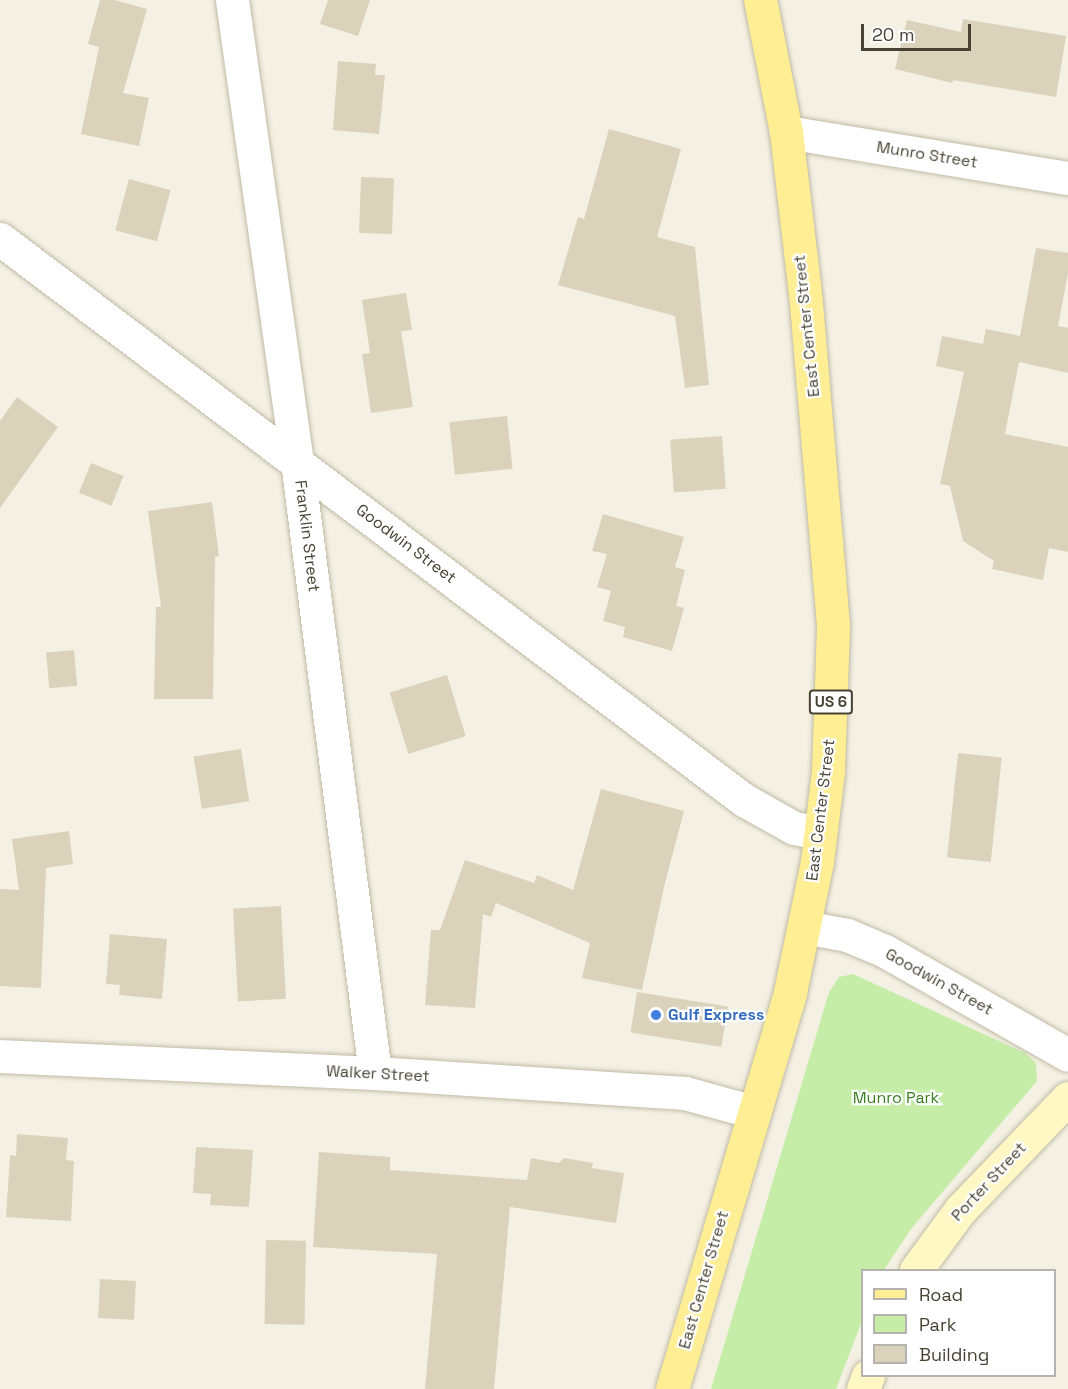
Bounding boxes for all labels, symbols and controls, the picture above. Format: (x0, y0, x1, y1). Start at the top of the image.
scale bar (864, 12, 974, 50)
text: 20 m (872, 23, 915, 46)
street label: Munro Street (875, 138, 979, 172)
street label: East Center Street (790, 254, 824, 398)
street label: Franklin Street (291, 479, 323, 593)
street label: Goodwin Street (352, 500, 460, 588)
road number: US 6 (808, 690, 854, 714)
street label: East Center Street (803, 738, 839, 882)
street label: Goodwin Street (882, 944, 996, 1020)
place label: Gulf Express (668, 1005, 764, 1025)
marker: Gulf Express (649, 1008, 663, 1022)
street label: Walker Street (326, 1062, 430, 1086)
park label: Munro Park (853, 1088, 939, 1108)
street label: Porter Street (948, 1139, 1030, 1225)
street label: East Center Street (675, 1209, 733, 1351)
legend (861, 1269, 1056, 1377)
text: Road (919, 1283, 963, 1306)
text: Park (919, 1313, 956, 1336)
text: Building (919, 1343, 989, 1366)

